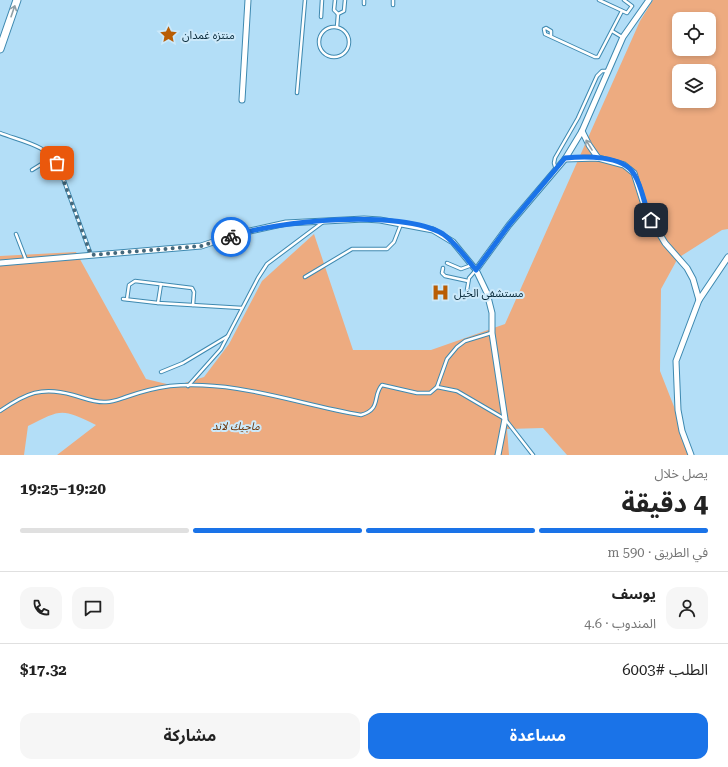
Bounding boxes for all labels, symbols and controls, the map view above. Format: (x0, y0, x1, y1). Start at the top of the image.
one-way arrow (10, 6, 18, 18)
map controls (672, 12, 716, 108)
button: locate (672, 12, 716, 56)
place icon: منتزه غمدان (159, 25, 179, 45)
place label: منتزه غمدان (182, 29, 235, 42)
button: layers (672, 64, 716, 108)
one-way arrow (585, 139, 593, 151)
pin (40, 146, 74, 180)
icon: bag (46, 152, 68, 174)
pin (634, 203, 668, 237)
icon: home (640, 209, 662, 231)
courier (211, 217, 251, 257)
icon: bike (220, 226, 242, 248)
hospital icon: مستشفى الخيل (431, 283, 451, 303)
place label: مستشفى الخيل (454, 287, 524, 300)
park label: ماجيك لاند (212, 420, 260, 433)
text: يصل خلال (655, 466, 708, 481)
text: 19:20–19:25 (20, 480, 106, 498)
text: 4 دقيقة (621, 488, 708, 518)
text: في الطريق · 590 m (608, 545, 708, 560)
text: يوسف (612, 585, 656, 603)
button: phone (20, 587, 62, 629)
button: chat (72, 587, 114, 629)
button: person (666, 587, 708, 629)
text: المندوب · 4.6 (584, 616, 656, 631)
text: $17.32 (20, 661, 67, 679)
text: الطلب #6003 (622, 661, 708, 679)
button: مشاركة (20, 713, 360, 759)
button: مساعدة (368, 713, 708, 759)

